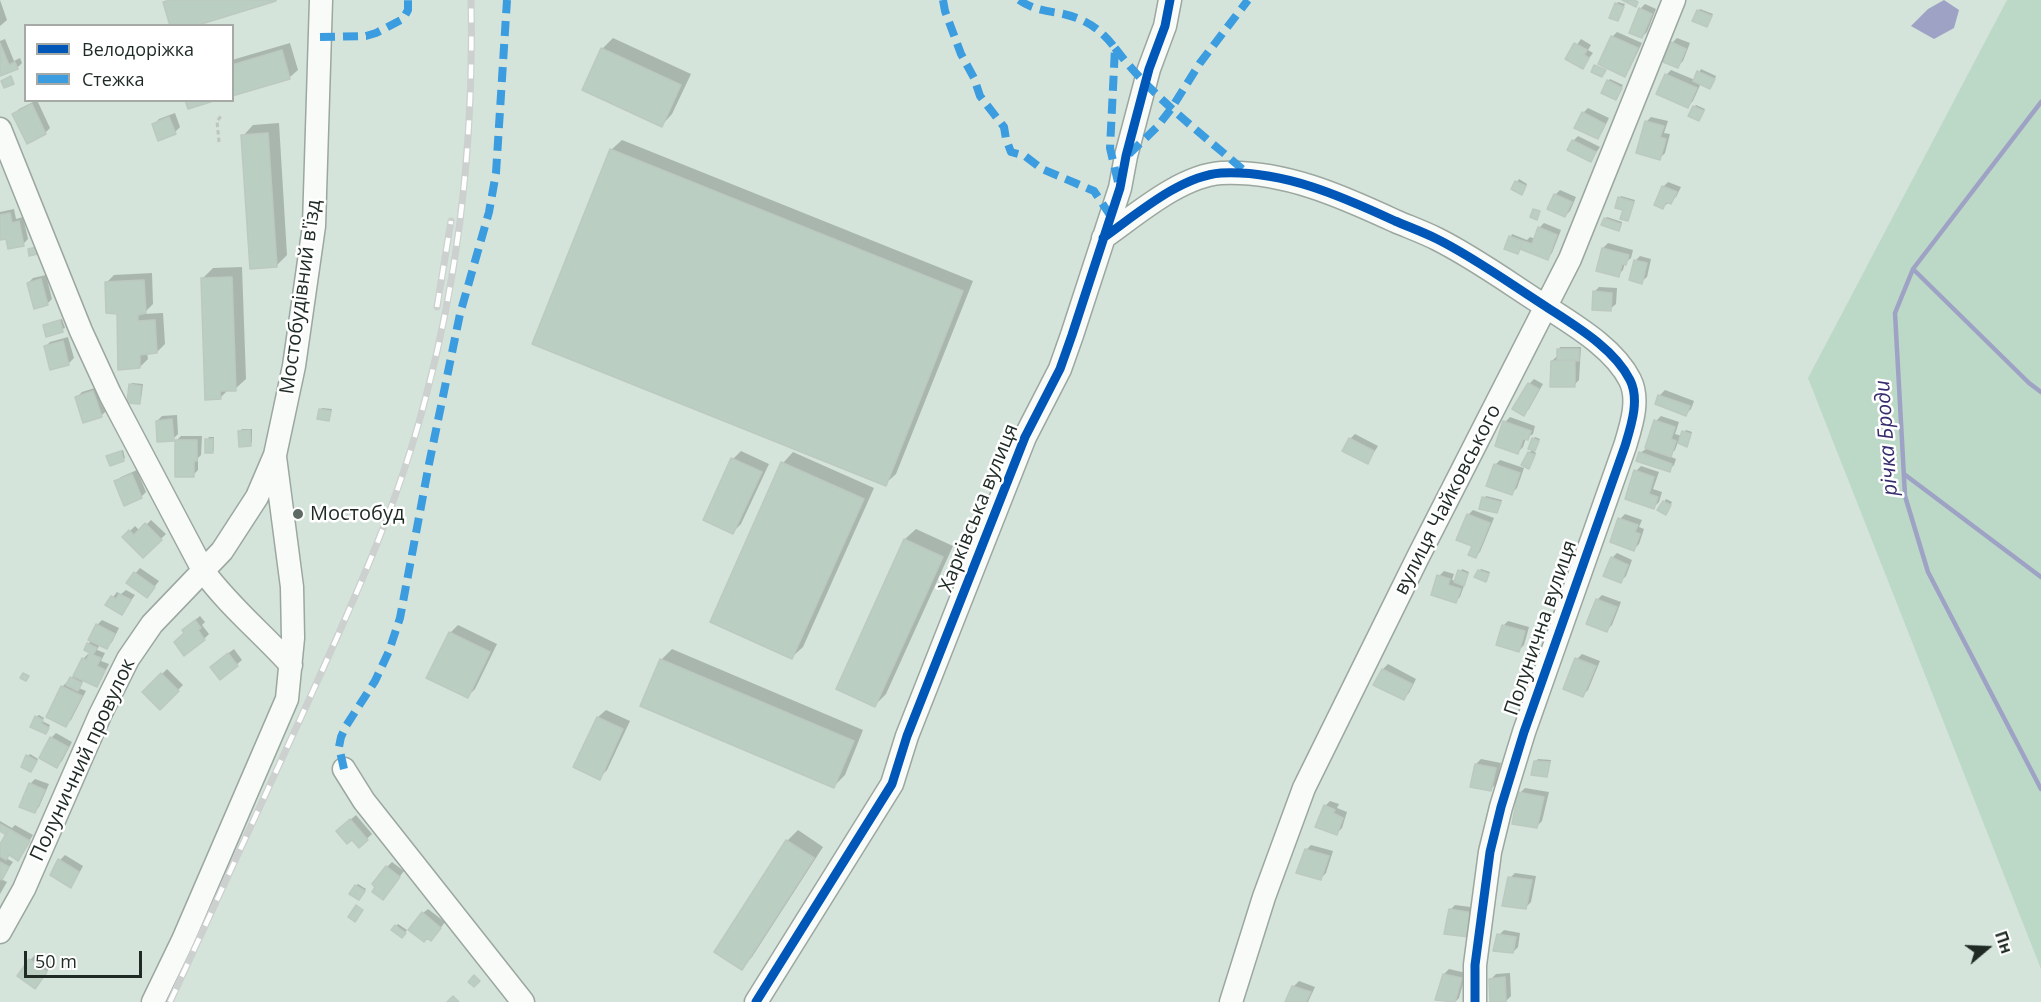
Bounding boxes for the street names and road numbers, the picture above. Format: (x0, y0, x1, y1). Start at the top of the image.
street label: Мостобудівний в'їзд (275, 198, 327, 396)
street label: вулиця Чайковського (1390, 401, 1506, 599)
street label: Харківська вулиця (934, 421, 1024, 595)
street label: Полунична вулиця (1500, 537, 1582, 719)
street label: Полуничний провулок (25, 655, 141, 865)

